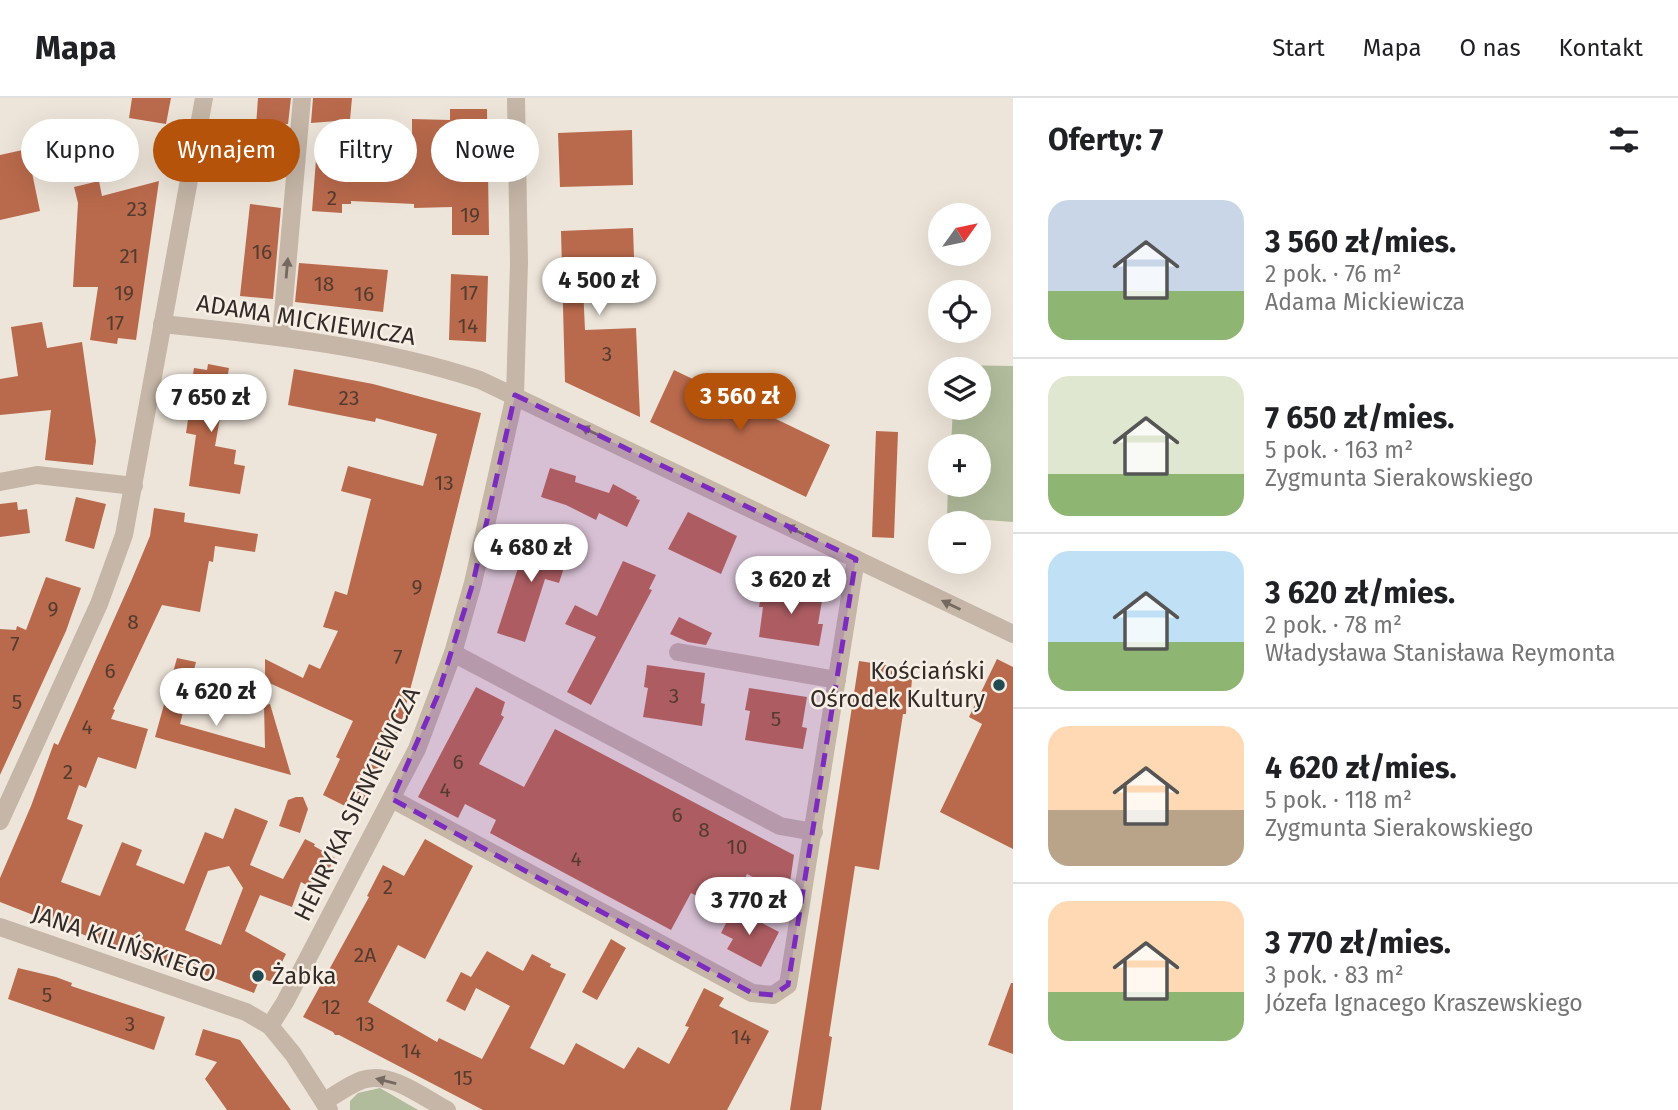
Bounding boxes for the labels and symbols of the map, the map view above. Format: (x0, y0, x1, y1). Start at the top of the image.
house number: 2 (327, 185, 337, 211)
house number: 23 (127, 196, 147, 222)
house number: 19 (460, 202, 480, 228)
north arrow (928, 203, 990, 266)
house number: 16 (252, 239, 272, 265)
house number: 21 (120, 243, 138, 269)
one-way arrow (282, 257, 293, 279)
pin: 4 500 zł (527, 258, 671, 317)
house number: 18 (314, 271, 334, 297)
house number: 19 (114, 280, 134, 306)
house number: 17 (460, 280, 478, 306)
house number: 16 (354, 281, 374, 307)
street label: ADAMA MICKIEWICZA (195, 289, 418, 351)
house number: 17 (106, 310, 124, 336)
house number: 14 (458, 313, 478, 339)
house number: 3 (602, 341, 612, 367)
pin: 7 650 zł (139, 374, 283, 434)
pin: 3 560 zł (668, 374, 812, 433)
house number: 23 (339, 385, 359, 411)
one-way arrow (579, 425, 600, 436)
house number: 13 (434, 470, 454, 496)
pin: 4 680 zł (459, 524, 603, 584)
one-way arrow (784, 524, 805, 535)
pin: 3 620 zł (719, 556, 863, 616)
house number: 9 (411, 574, 423, 600)
house number: 9 (47, 596, 59, 622)
one-way arrow (941, 599, 962, 610)
house number: 8 (127, 609, 139, 635)
house number: 7 (10, 631, 20, 657)
house number: 7 (393, 644, 403, 670)
place label: Kościański Ośrodek Kultury (810, 657, 985, 713)
house number: 6 (104, 658, 116, 684)
pin: 4 620 zł (144, 668, 288, 728)
marker: Kościański Ośrodek Kultury (991, 677, 1007, 693)
street label: HENRYKA SIENKIEWICZA (288, 682, 426, 926)
house number: 3 (669, 683, 679, 709)
house number: 5 (12, 689, 22, 715)
house number: 5 (771, 706, 781, 732)
house number: 4 (81, 714, 93, 740)
house number: 6 (452, 749, 464, 775)
house number: 2 (63, 759, 73, 785)
house number: 4 (439, 777, 451, 803)
house number: 6 (671, 802, 683, 828)
house number: 8 (698, 817, 710, 843)
house number: 10 (727, 834, 747, 860)
house number: 4 (570, 846, 582, 872)
house number: 2 (383, 874, 393, 900)
pin: 3 770 zł (677, 878, 821, 937)
street label: JANA KILIŃSKIEGO (28, 898, 220, 989)
house number: 2A (354, 942, 376, 968)
place label: Żabka (272, 962, 336, 990)
marker: Żabka (250, 968, 266, 984)
house number: 5 (42, 982, 52, 1008)
house number: 12 (321, 994, 341, 1020)
house number: 3 (125, 1011, 135, 1037)
house number: 13 (355, 1011, 375, 1037)
house number: 14 (731, 1024, 751, 1050)
house number: 14 (401, 1038, 421, 1064)
house number: 15 (453, 1065, 473, 1091)
one-way arrow (375, 1075, 397, 1086)

